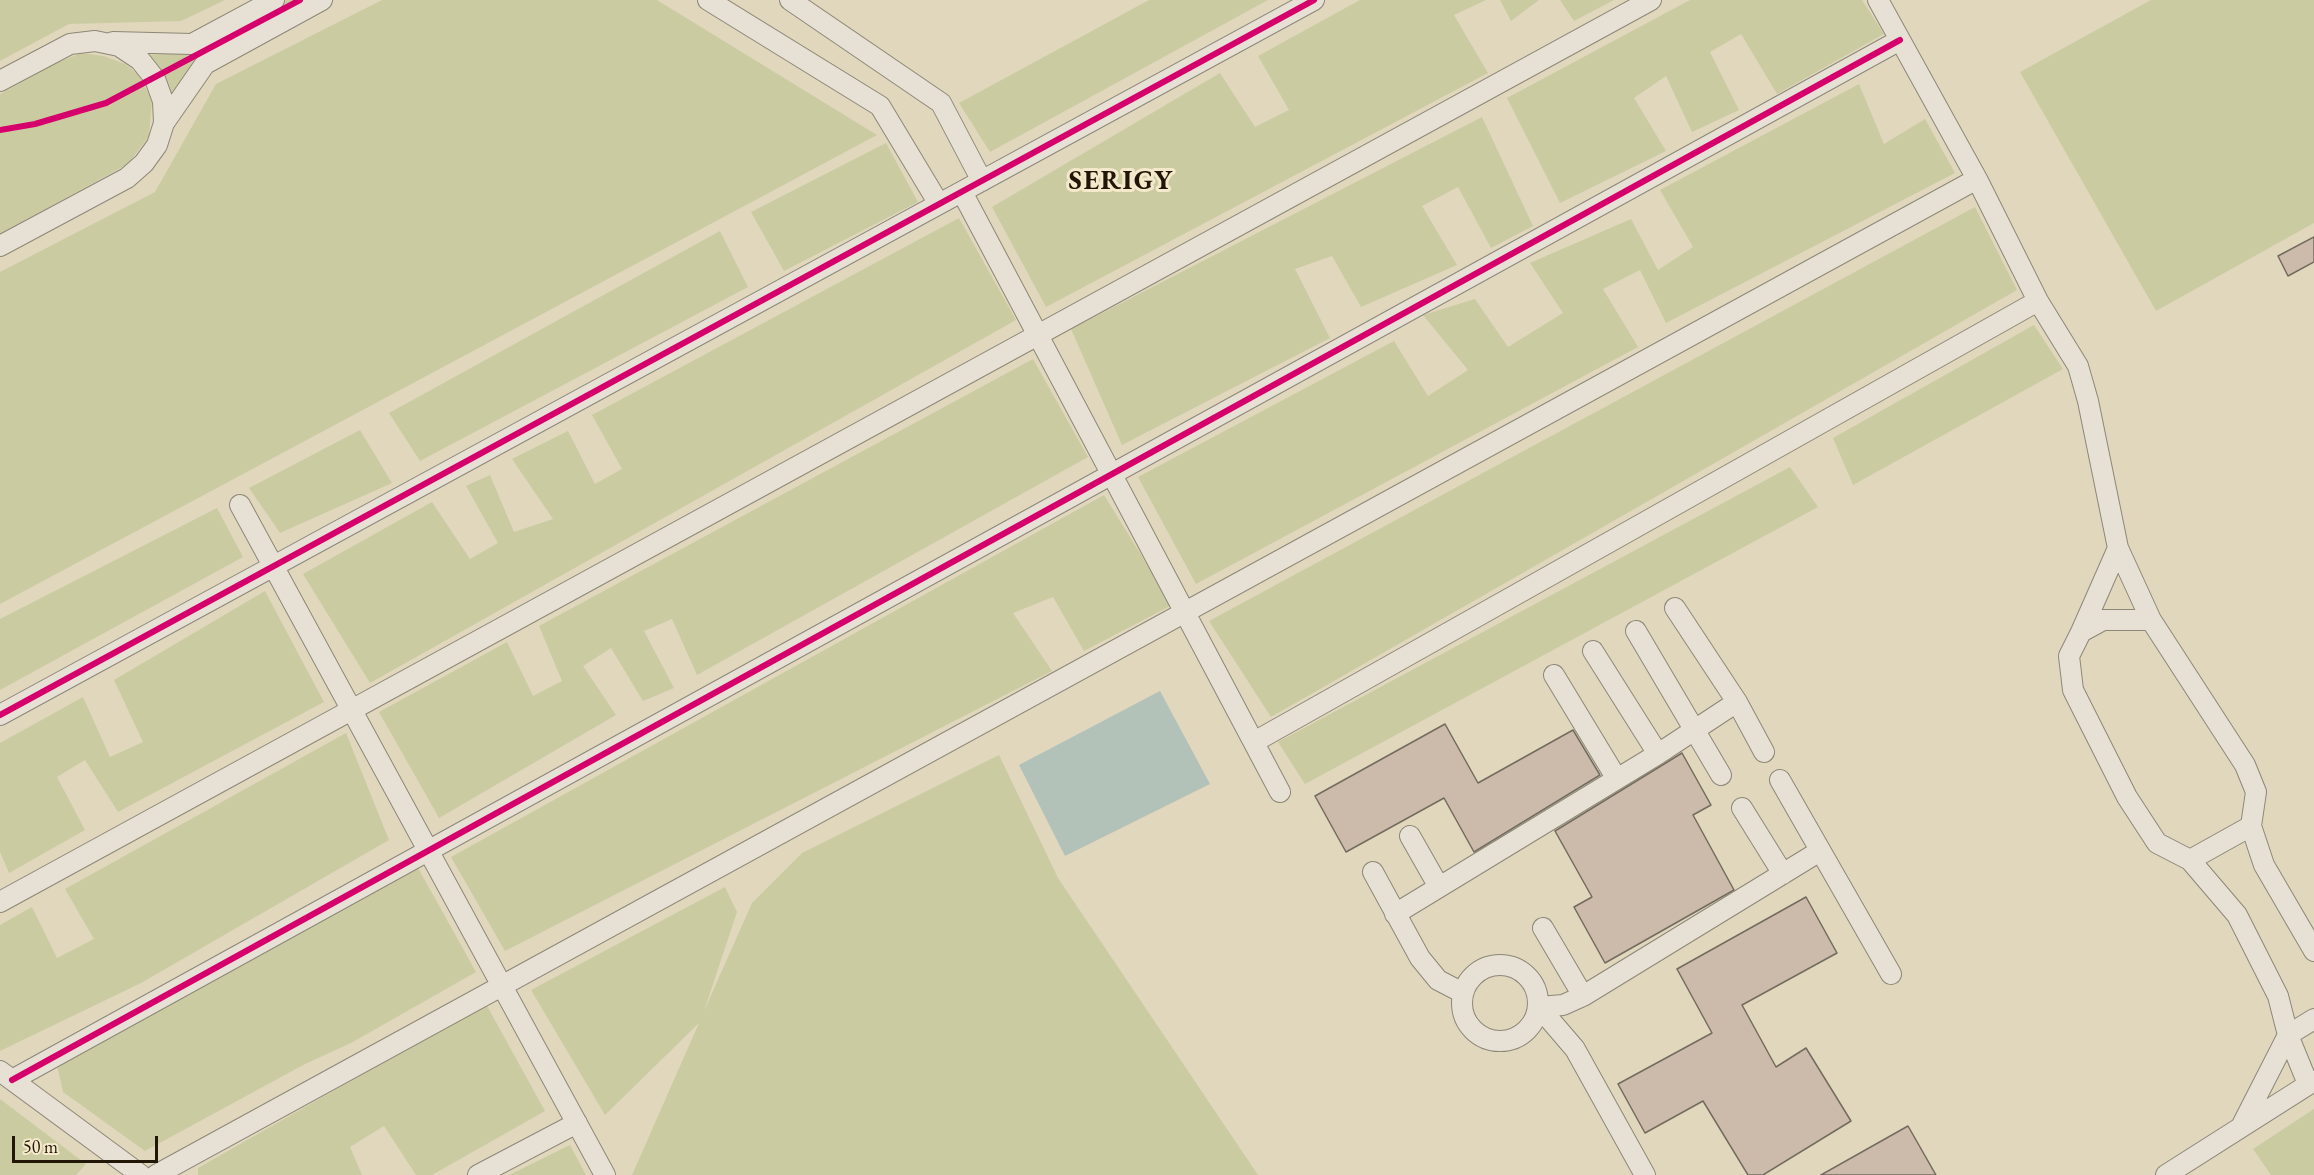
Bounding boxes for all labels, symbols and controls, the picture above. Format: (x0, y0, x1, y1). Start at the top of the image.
district label: SERIGY (1069, 166, 1173, 198)
scale bar (15, 1124, 160, 1162)
text: 50 m (23, 1135, 58, 1158)

